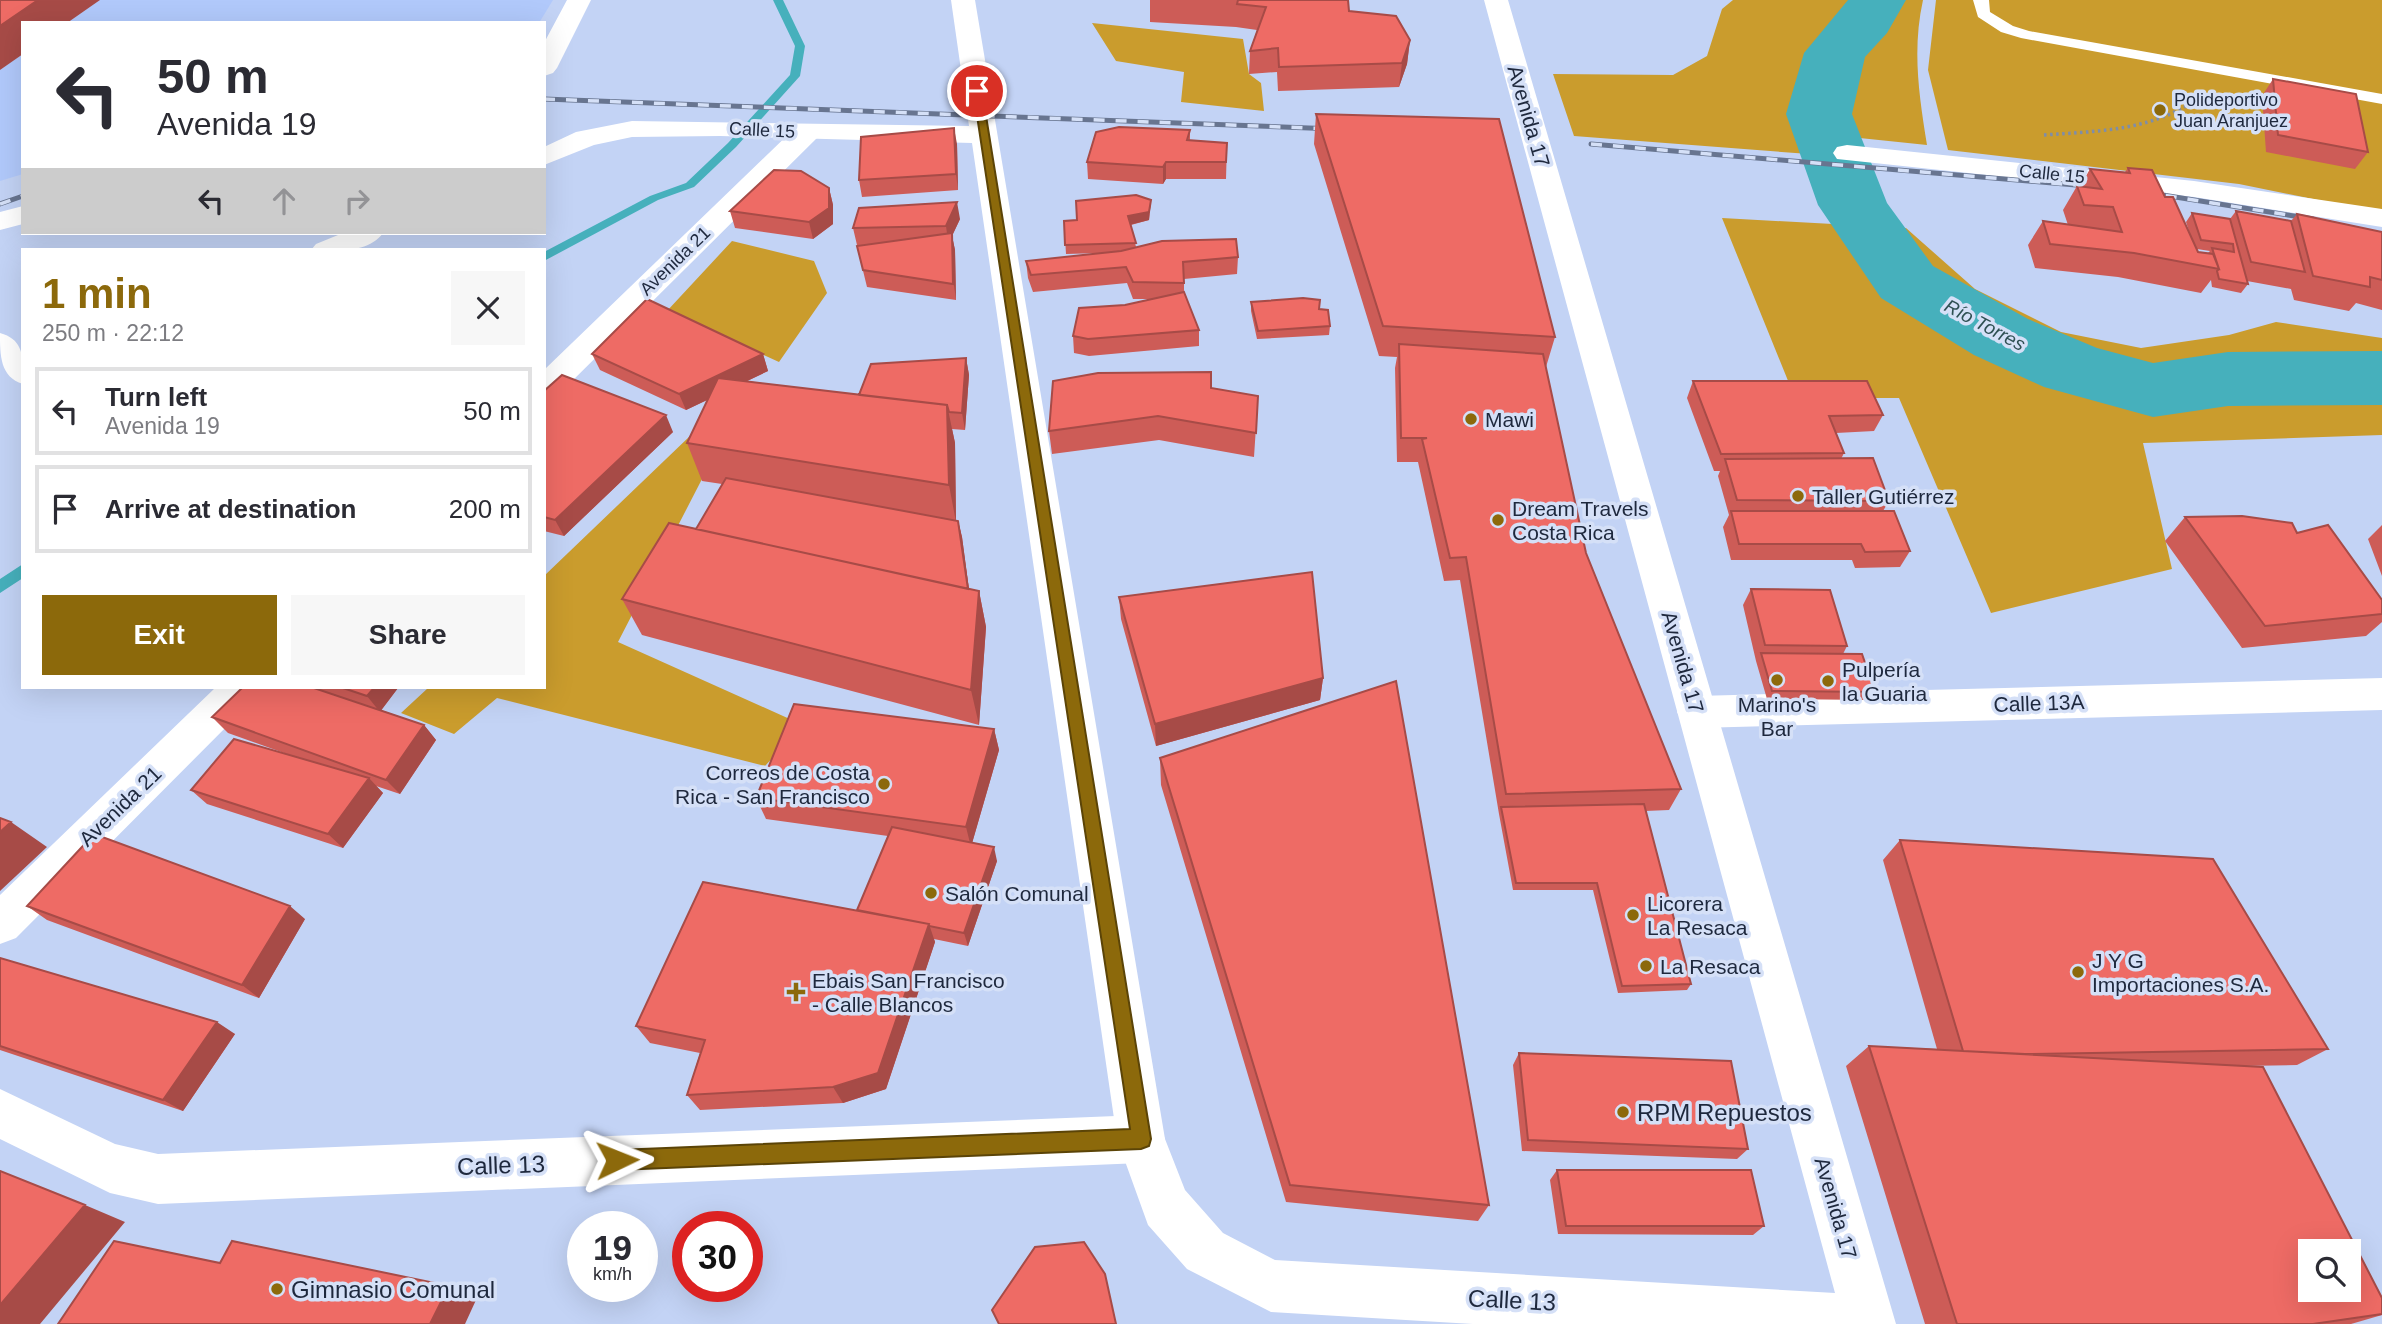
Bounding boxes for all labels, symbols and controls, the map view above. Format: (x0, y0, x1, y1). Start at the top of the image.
icon: left (42, 49, 133, 140)
text: 50 m (157, 49, 269, 103)
pin (947, 61, 1007, 121)
street label: Avenida 17 (1504, 63, 1554, 169)
icon: arrive (958, 72, 996, 110)
place label: Polideportivo Juan Aranjuez (2174, 90, 2288, 131)
marker: Polideportivo Juan Aranjuez (2152, 102, 2168, 118)
text: Avenida 19 (157, 106, 317, 142)
street label: Calle 15 (728, 118, 796, 142)
street label: Calle 15 (2018, 161, 2086, 187)
icon: left (192, 182, 230, 220)
icon: ahead (265, 182, 303, 220)
icon: right (338, 182, 376, 220)
street label: Avenida 21 (636, 223, 714, 299)
text: 1 min (42, 270, 152, 317)
button: close (451, 271, 525, 345)
water label: Río Torres (1941, 295, 2029, 355)
text: 250 m · 22:12 (42, 320, 184, 346)
text: Turn left (105, 382, 207, 412)
icon: left (46, 392, 84, 430)
text: 50 m (463, 396, 521, 426)
place label: Mawi (1485, 408, 1534, 431)
marker: Mawi (1463, 411, 1479, 427)
text: Avenida 19 (105, 413, 220, 439)
place label: Taller Gutiérrez (1812, 485, 1954, 508)
marker: Taller Gutiérrez (1790, 488, 1806, 504)
icon: arrive (46, 490, 84, 528)
text: Arrive at destination (105, 494, 356, 524)
text: 200 m (449, 494, 521, 524)
place label: Dream Travels Costa Rica (1512, 497, 1649, 544)
marker: Dream Travels Costa Rica (1490, 512, 1506, 528)
button: Exit (42, 595, 277, 675)
button: Share (291, 595, 525, 675)
street label: Avenida 17 (1658, 609, 1708, 715)
place label: Pulpería la Guaria (1842, 658, 1928, 705)
marker: Marino's Bar (1769, 672, 1785, 688)
marker: Pulpería la Guaria (1820, 673, 1836, 689)
street label: Calle 13A (1993, 690, 2085, 716)
place label: Marino's Bar (1738, 693, 1816, 740)
street label: Avenida 21 (74, 761, 166, 851)
place label: Correos de Costa Rica - San Francisco (675, 761, 870, 808)
marker: Correos de Costa Rica - San Francisco (876, 776, 892, 792)
place label: Salón Comunal (945, 882, 1089, 905)
marker: Salón Comunal (923, 885, 939, 901)
place label: Licorera La Resaca (1647, 892, 1748, 939)
marker: Licorera La Resaca (1625, 907, 1641, 923)
place label: J Y G Importaciones S.A. (2092, 949, 2269, 996)
place label: La Resaca (1660, 955, 1761, 978)
marker: La Resaca (1638, 958, 1654, 974)
marker: J Y G Importaciones S.A. (2070, 964, 2086, 980)
place label: Ebais San Francisco - Calle Blancos (812, 969, 1005, 1016)
marker: Ebais San Francisco - Calle Blancos (786, 982, 806, 1002)
place label: RPM Repuestos (1637, 1099, 1812, 1126)
marker: RPM Repuestos (1615, 1104, 1631, 1120)
position arrow (580, 1123, 654, 1197)
street label: Calle 13 (457, 1150, 545, 1180)
street label: Avenida 17 (1811, 1155, 1861, 1261)
speed limit sign: 30 (672, 1211, 763, 1302)
text: 19 (593, 1228, 632, 1267)
map controls (2298, 1239, 2361, 1302)
button: search (2298, 1239, 2361, 1302)
text: km/h (593, 1264, 632, 1284)
place label: Gimnasio Comunal (291, 1276, 495, 1303)
marker: Gimnasio Comunal (269, 1281, 285, 1297)
street label: Calle 13 (1467, 1284, 1557, 1316)

